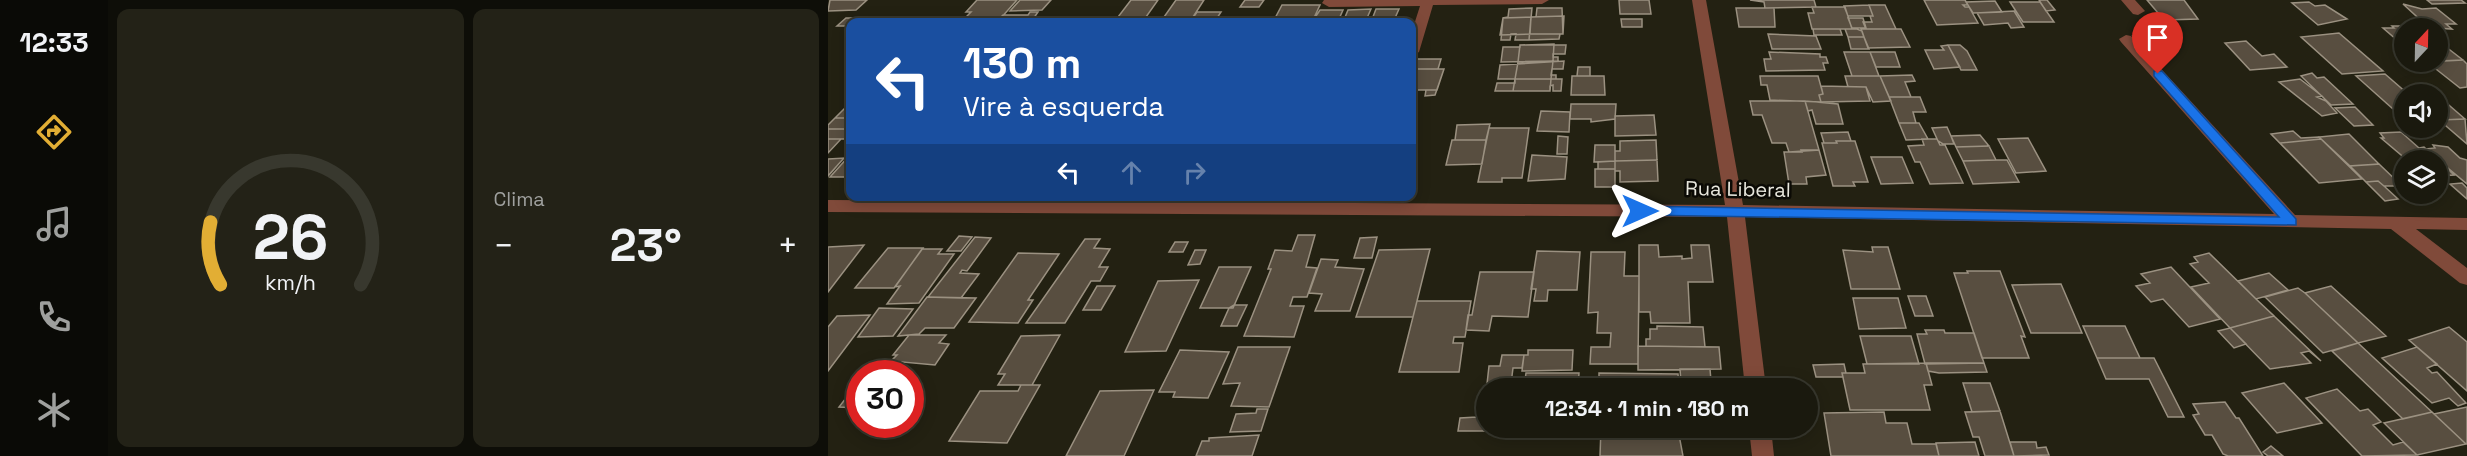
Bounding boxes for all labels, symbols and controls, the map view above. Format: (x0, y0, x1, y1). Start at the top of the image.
pin (2132, 12, 2183, 74)
north arrow (2394, 18, 2448, 72)
map controls (2394, 18, 2448, 204)
icon: arrive (2141, 21, 2174, 54)
text: 12:33 (19, 25, 89, 60)
text: 130 m (963, 37, 1081, 90)
icon: left (864, 42, 942, 120)
button: sound (2394, 84, 2448, 138)
text: Vire à esquerda (963, 89, 1164, 124)
icon: directions (33, 111, 75, 153)
button: layers (2394, 150, 2448, 204)
icon: left (1052, 156, 1085, 189)
icon: ahead (1115, 156, 1148, 189)
icon: right (1178, 156, 1211, 189)
street label: Rua Liberal (1685, 175, 1791, 203)
position arrow (1608, 179, 1672, 243)
text: Clima (494, 186, 545, 212)
text: 26 (252, 198, 328, 277)
icon: music (33, 203, 75, 245)
text: 23° (610, 217, 682, 274)
text: − (494, 225, 514, 267)
text: + (778, 225, 798, 267)
text: km/h (265, 269, 316, 296)
icon: phone (33, 296, 75, 338)
speed limit sign: 30 (846, 360, 924, 438)
icon: climate (33, 389, 75, 431)
text: 12:34 · 1 min · 180 m (1545, 394, 1749, 422)

